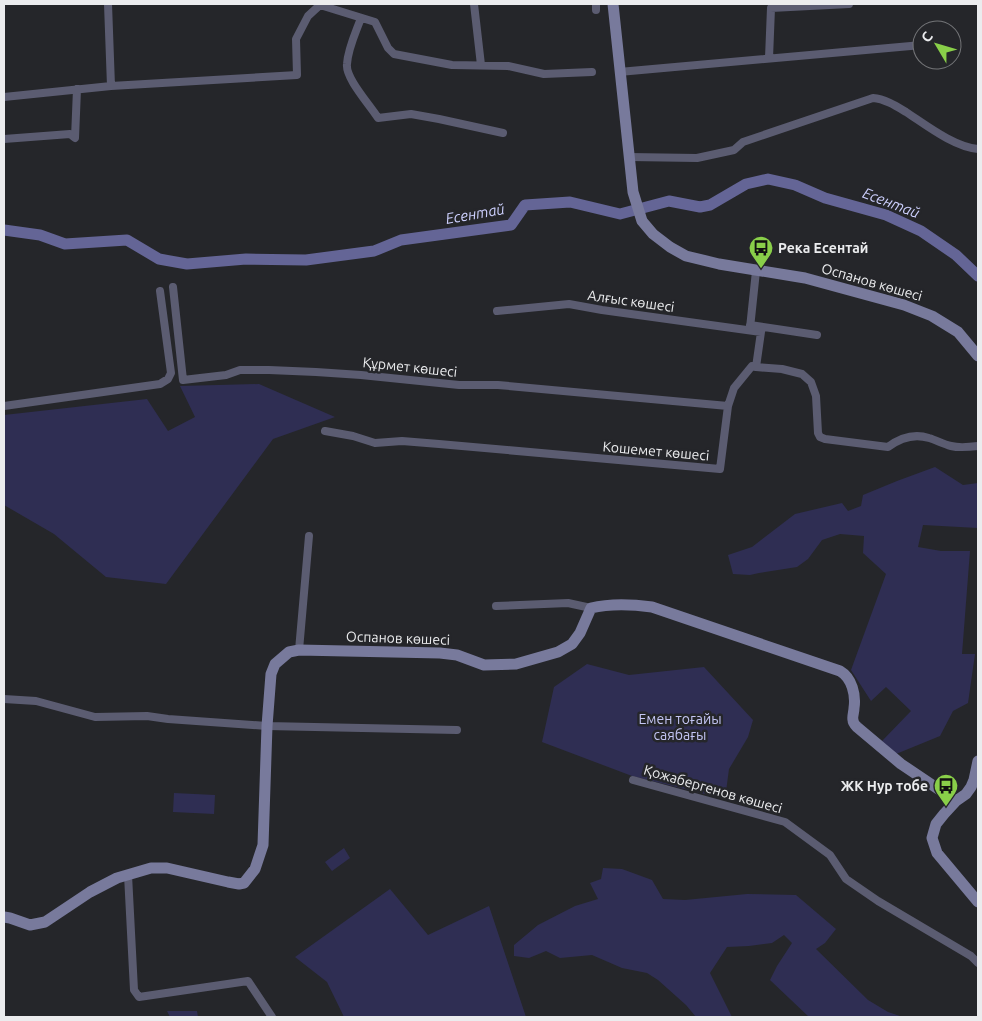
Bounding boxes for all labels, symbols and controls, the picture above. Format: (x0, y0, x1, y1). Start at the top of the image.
north arrow (912, 20, 962, 70)
text: С (918, 29, 936, 45)
water label: Есентай (860, 184, 922, 221)
water label: Есентай (444, 200, 506, 227)
bus stop icon: Река Есентай (748, 235, 774, 269)
place label: Река Есентай (778, 240, 868, 256)
street label: Оспанов көшесі (820, 260, 924, 304)
street label: Алғыс көшесі (586, 287, 676, 315)
street label: Құрмет көшесі (362, 354, 458, 380)
street label: Кошемет көшесі (602, 438, 710, 464)
street label: Оспанов көшесі (346, 628, 450, 648)
park label: Емен тоғайы саябағы (638, 711, 722, 743)
street label: Қожабергенов көшесі (642, 762, 784, 816)
bus stop icon: ЖК Нур тобе (933, 773, 959, 807)
place label: ЖК Нур тобе (841, 778, 928, 794)

